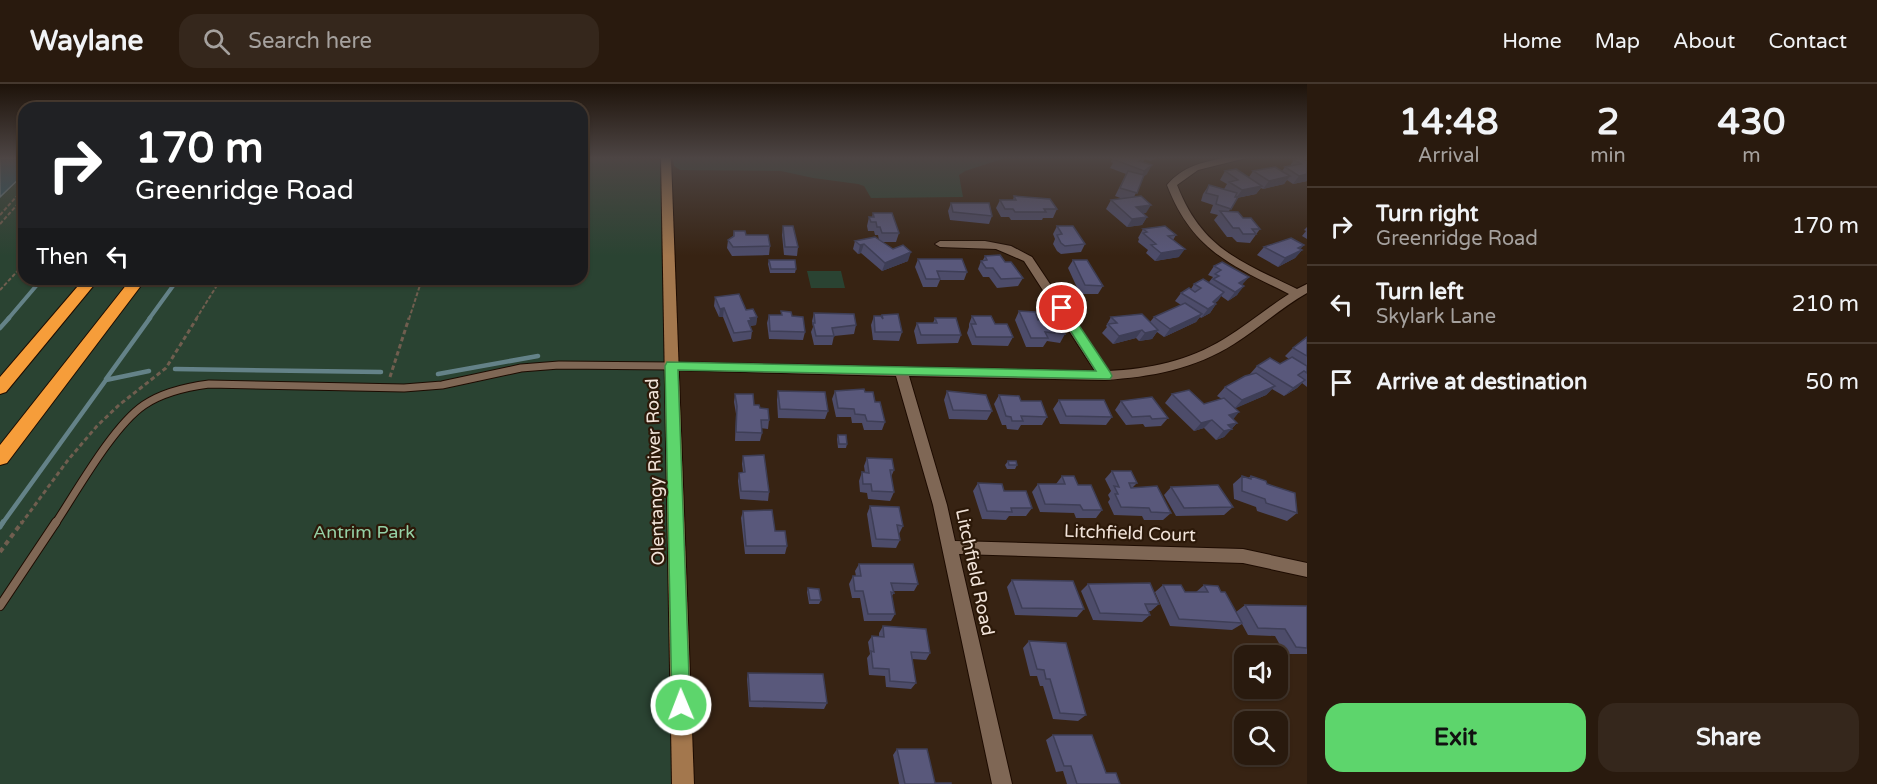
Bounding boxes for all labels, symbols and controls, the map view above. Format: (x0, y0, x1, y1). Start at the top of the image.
search box (179, 14, 599, 68)
text: Waylane (30, 24, 143, 58)
icon: search (200, 25, 233, 58)
text: Search here (248, 28, 372, 54)
text: Home (1502, 29, 1562, 54)
text: Map (1595, 29, 1640, 54)
text: About (1673, 29, 1735, 54)
text: Contact (1768, 29, 1847, 54)
text: 14:48 (1399, 101, 1499, 144)
text: 2 (1597, 101, 1619, 144)
text: 430 (1717, 101, 1785, 144)
text: 170 m (135, 123, 264, 174)
icon: right (36, 126, 114, 204)
text: Arrival (1418, 144, 1480, 168)
text: min (1590, 144, 1626, 168)
text: m (1742, 144, 1761, 168)
text: Greenridge Road (135, 174, 354, 207)
text: Turn right (1376, 201, 1478, 227)
icon: right (1325, 210, 1358, 243)
text: 170 m (1792, 213, 1859, 239)
text: Greenridge Road (1376, 227, 1538, 251)
icon: left (101, 240, 134, 273)
text: Then (36, 244, 89, 270)
text: Turn left (1376, 279, 1464, 305)
pin (1036, 282, 1087, 333)
icon: left (1325, 288, 1358, 321)
icon: arrive (1045, 291, 1078, 324)
text: 210 m (1792, 291, 1859, 317)
text: Skylark Lane (1376, 305, 1496, 329)
icon: arrive (1325, 366, 1358, 399)
text: Arrive at destination (1376, 369, 1587, 395)
text: 50 m (1805, 369, 1859, 395)
street label: Olentangy River Road (641, 378, 669, 566)
street label: Litchfield Road (951, 506, 999, 638)
street label: Litchfield Court (1064, 520, 1196, 546)
park label: Antrim Park (313, 521, 415, 543)
map controls (1234, 645, 1288, 765)
button: sound (1234, 645, 1288, 699)
position arrow (649, 673, 713, 737)
button: Exit (1325, 703, 1586, 772)
button: Share (1598, 703, 1859, 772)
button: search (1234, 711, 1288, 765)

